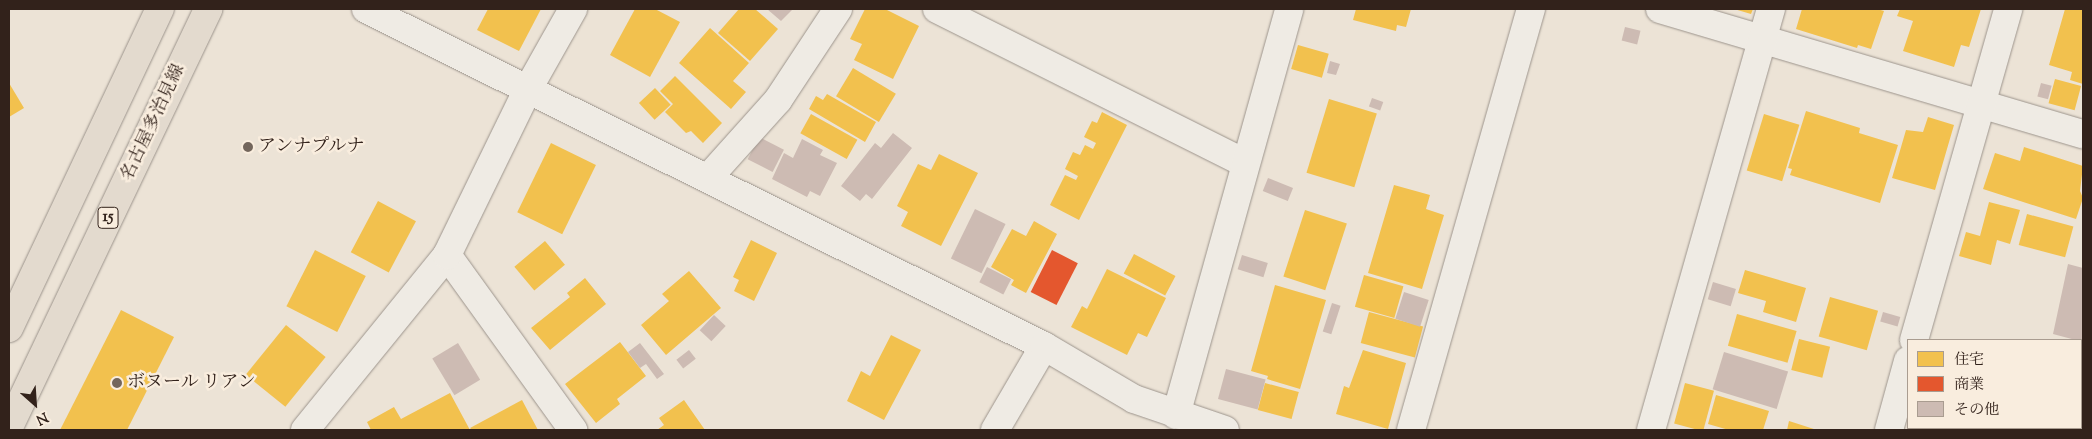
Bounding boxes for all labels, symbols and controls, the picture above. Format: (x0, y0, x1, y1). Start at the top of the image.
street label: 名古屋多治見線 (118, 61, 190, 185)
place label: アンナプルナ (258, 136, 366, 158)
marker: アンナプルナ (242, 141, 254, 153)
road number: 15 (97, 204, 119, 232)
legend (1907, 339, 2082, 429)
text: 住宅 (1954, 350, 1984, 371)
place label: ボヌール リアン (127, 372, 257, 394)
text: 商業 (1954, 375, 1984, 396)
marker: ボヌール リアン (111, 377, 123, 389)
north arrow (10, 379, 60, 429)
text: その他 (1954, 400, 1999, 421)
text: N (32, 406, 51, 429)

